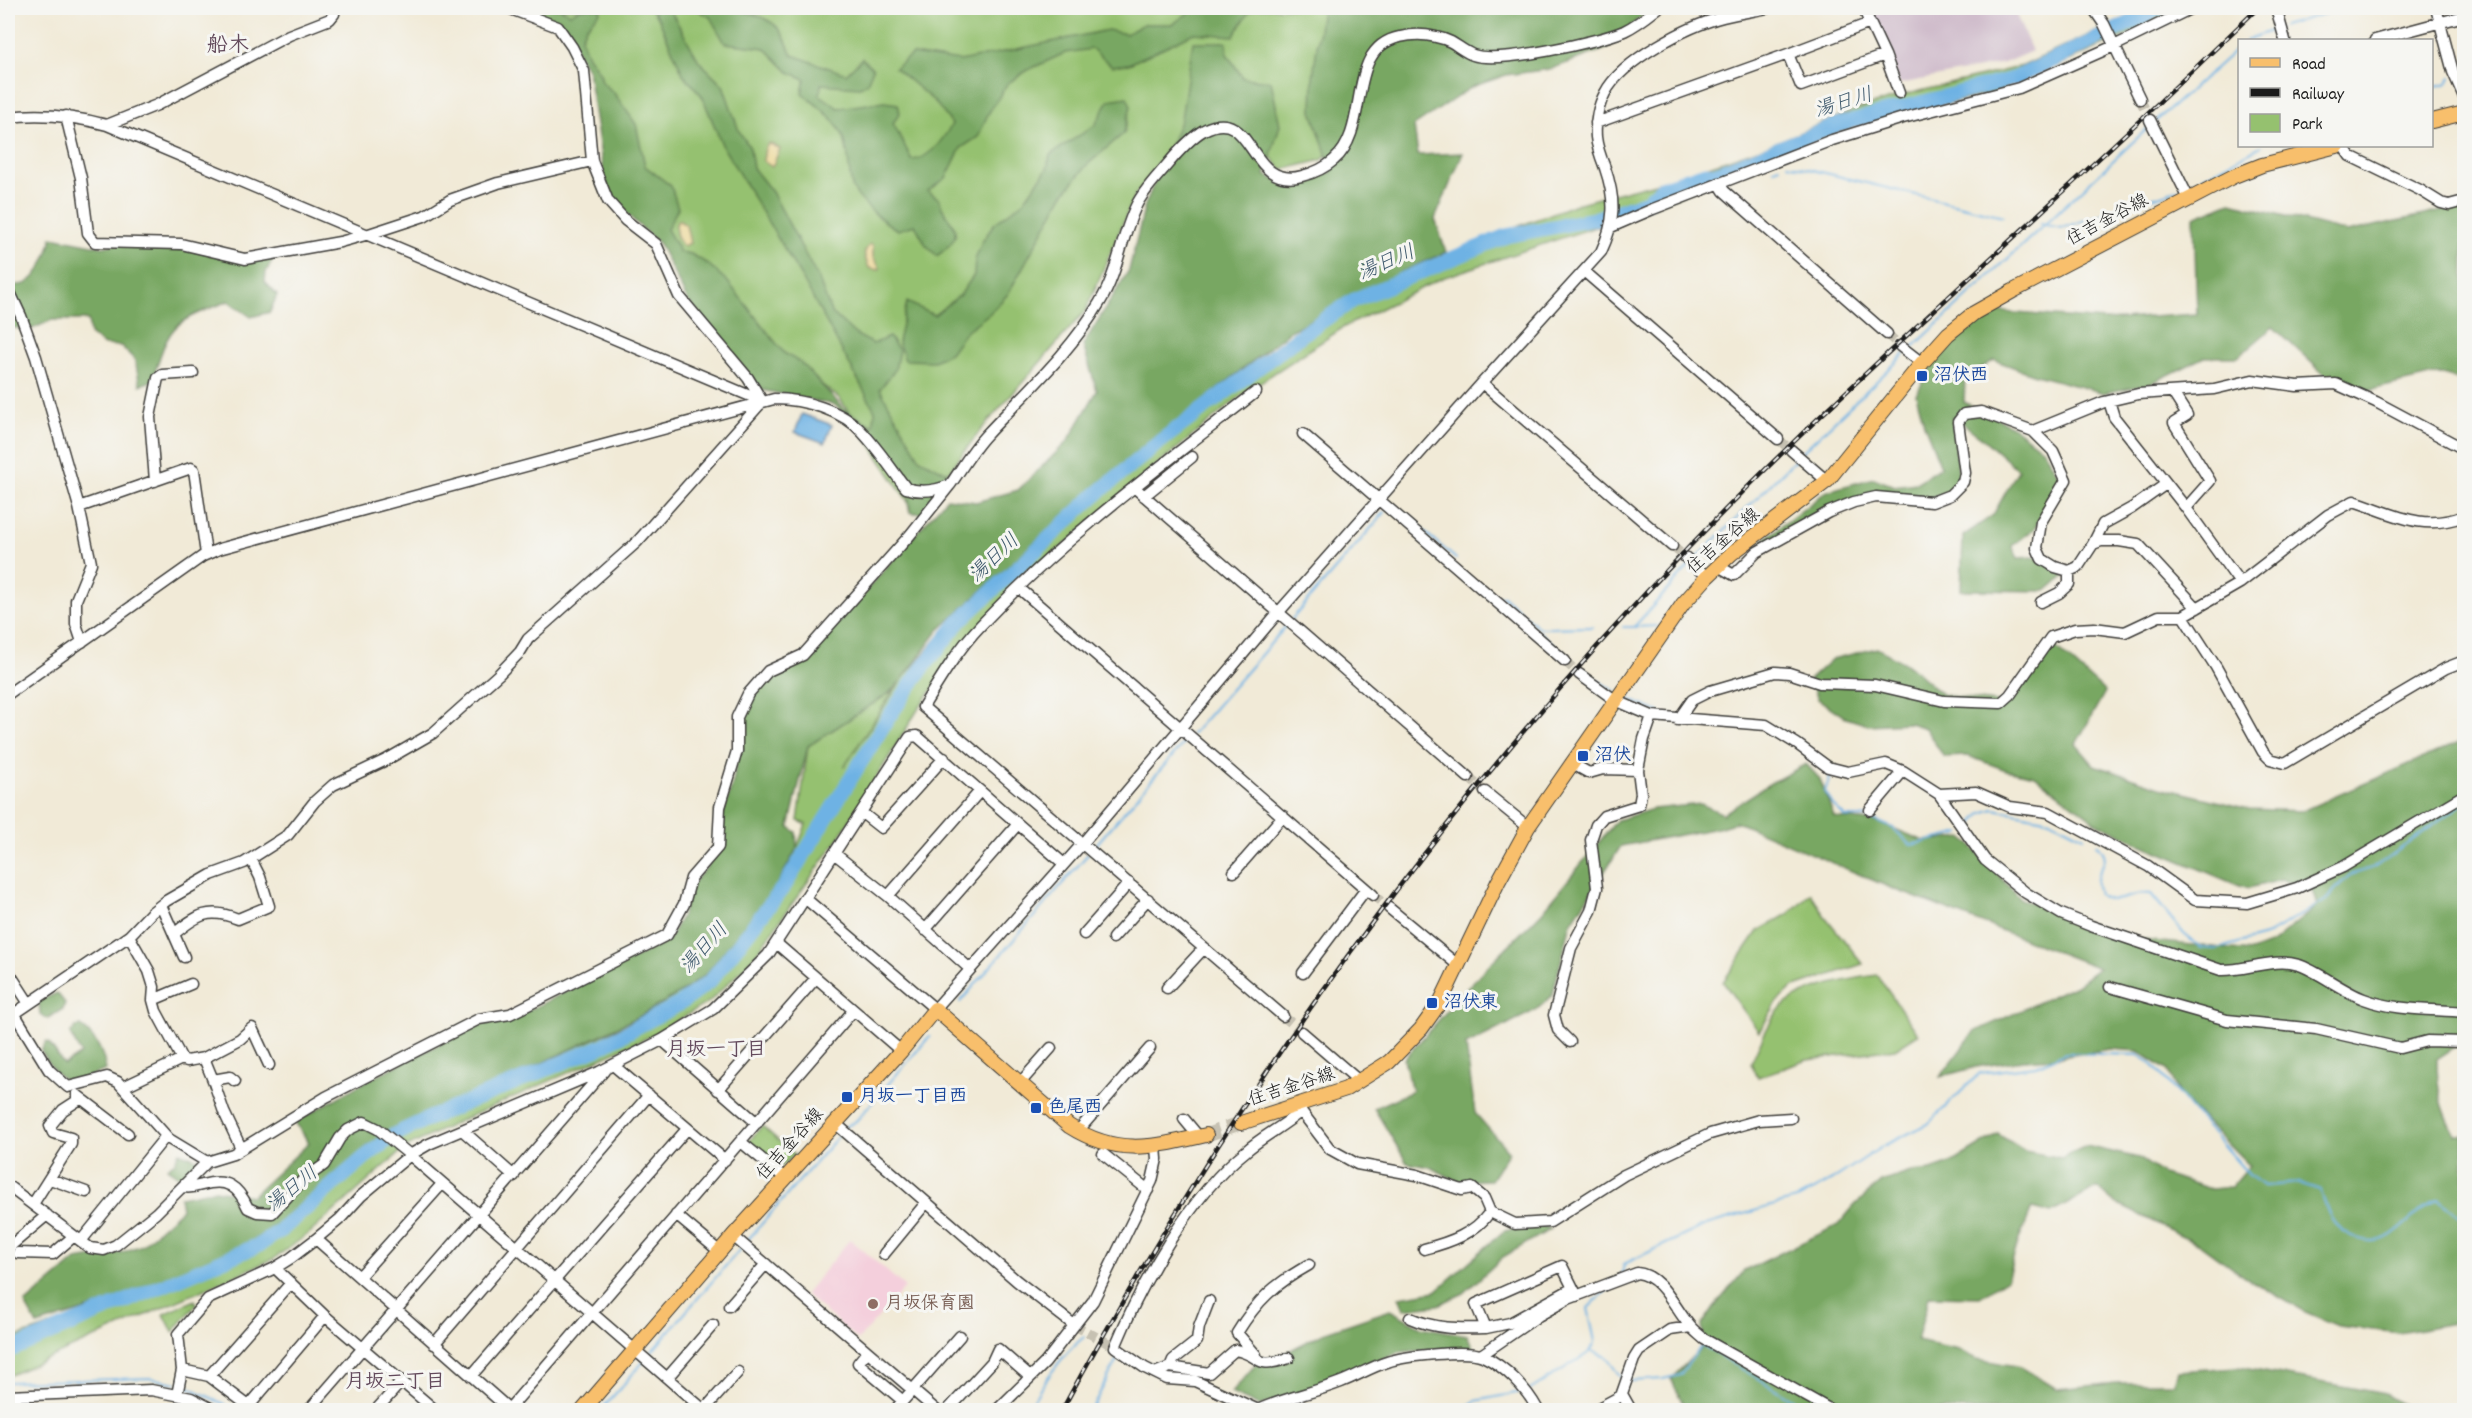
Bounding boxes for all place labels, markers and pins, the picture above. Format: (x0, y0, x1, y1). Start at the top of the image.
place label: 沼伏西 (1934, 364, 1988, 389)
marker: 沼伏西 (1915, 369, 1929, 383)
place label: 沼伏 (1595, 744, 1631, 769)
marker: 沼伏 (1576, 749, 1590, 763)
place label: 沼伏東 (1444, 991, 1498, 1016)
marker: 沼伏東 (1425, 996, 1439, 1010)
place label: 月坂一丁目西 (859, 1085, 967, 1110)
marker: 月坂一丁目西 (840, 1090, 854, 1104)
place label: 色尾西 (1048, 1096, 1102, 1121)
marker: 色尾西 (1029, 1101, 1043, 1115)
place label: 月坂保育園 (885, 1292, 975, 1317)
marker: 月坂保育園 (866, 1297, 880, 1311)

